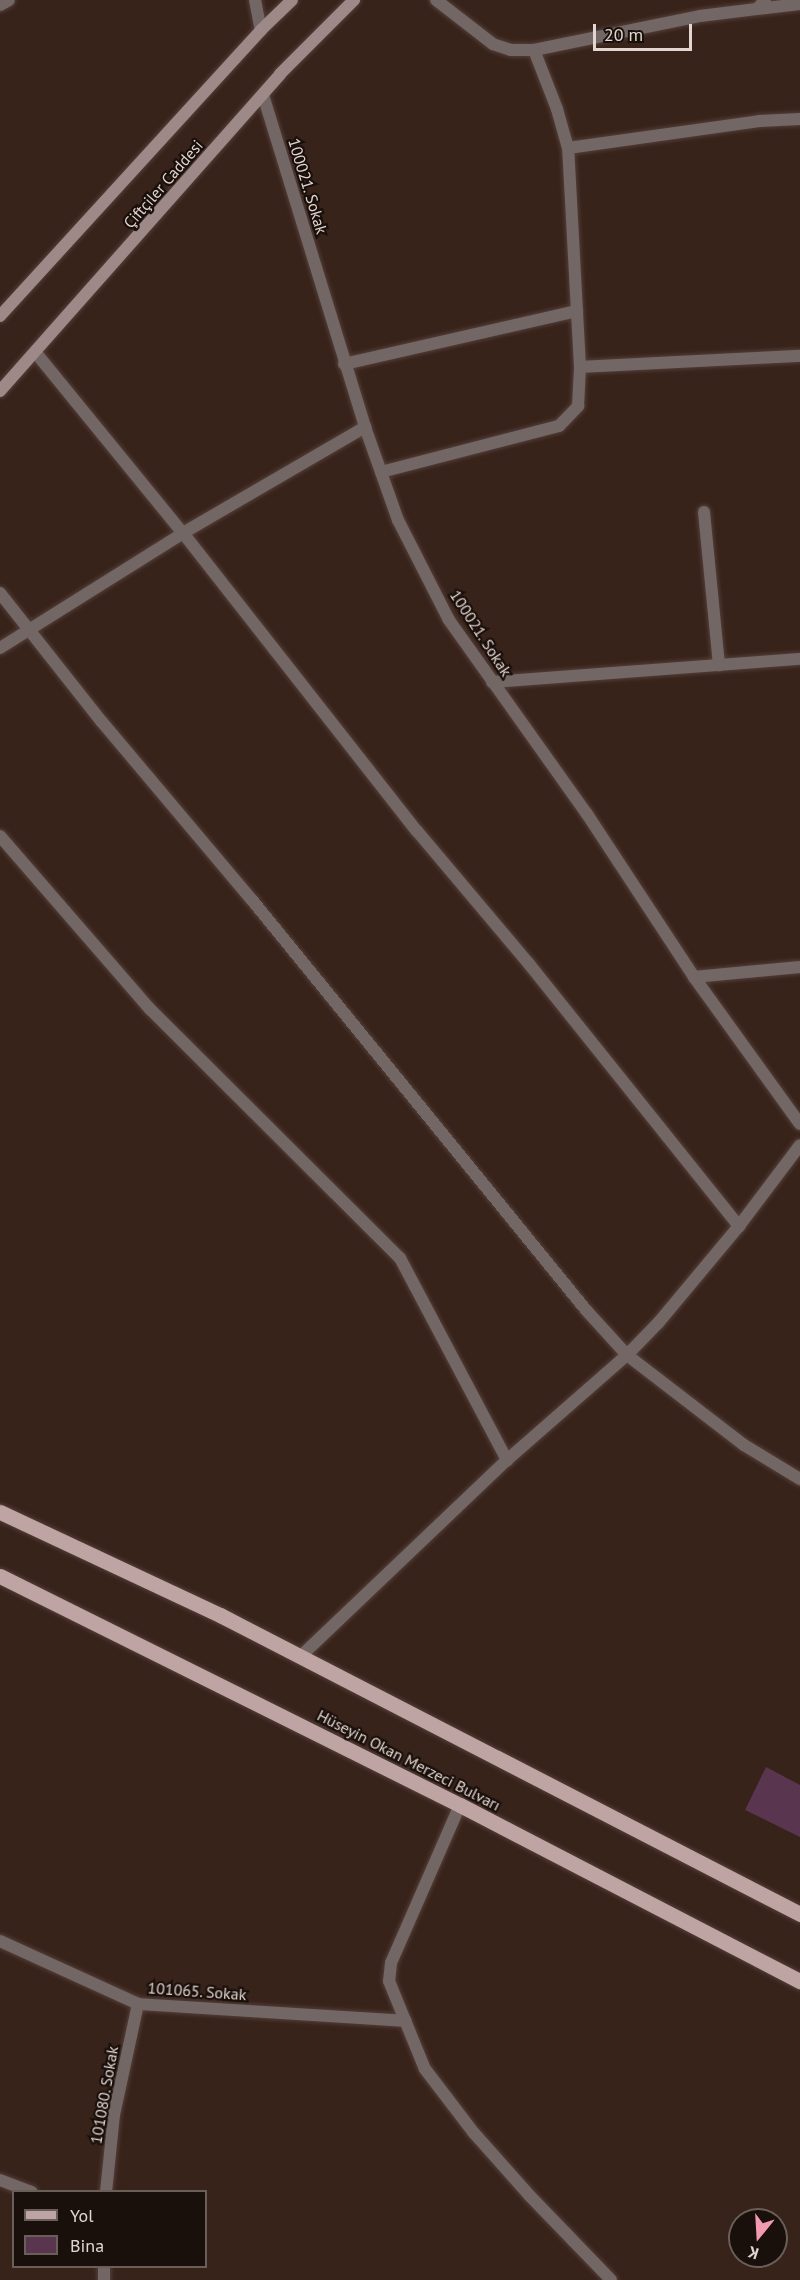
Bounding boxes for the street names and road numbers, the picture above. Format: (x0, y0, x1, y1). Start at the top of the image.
street label: 100021. Sokak (284, 135, 332, 237)
street label: Çiftçiler Caddesi (119, 136, 207, 232)
street label: 100021. Sokak (446, 586, 516, 680)
street label: Hüseyin Okan Merzeci Bulvarı (314, 1705, 504, 1815)
street label: 101065. Sokak (146, 1978, 248, 2004)
street label: 101080. Sokak (86, 2044, 122, 2146)

